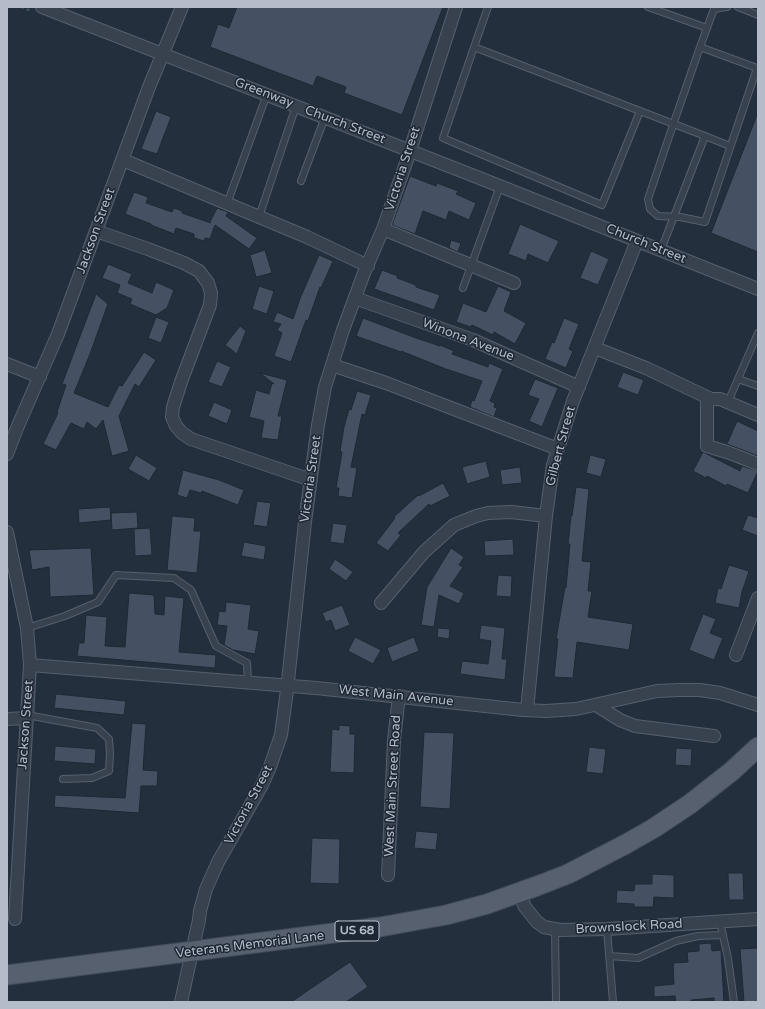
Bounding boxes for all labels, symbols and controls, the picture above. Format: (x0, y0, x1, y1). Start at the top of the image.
street label: Greenway (232, 75, 296, 111)
street label: Church Street (303, 102, 387, 148)
street label: Victoria Street (382, 125, 424, 213)
street label: Jackson Street (73, 186, 119, 276)
street label: Church Street (604, 221, 688, 267)
street label: Winona Avenue (420, 315, 516, 365)
street label: Gilbert Street (543, 404, 579, 488)
street label: Victoria Street (297, 434, 325, 524)
street label: Jackson Street (15, 680, 37, 770)
street label: West Main Avenue (338, 682, 454, 710)
street label: West Main Street Road (381, 715, 405, 857)
street label: Victoria Street (221, 763, 277, 847)
street label: Brownslock Road (575, 916, 683, 938)
road number: US 68 (335, 921, 379, 941)
street label: Veterans Memorial Lane (175, 928, 325, 962)

